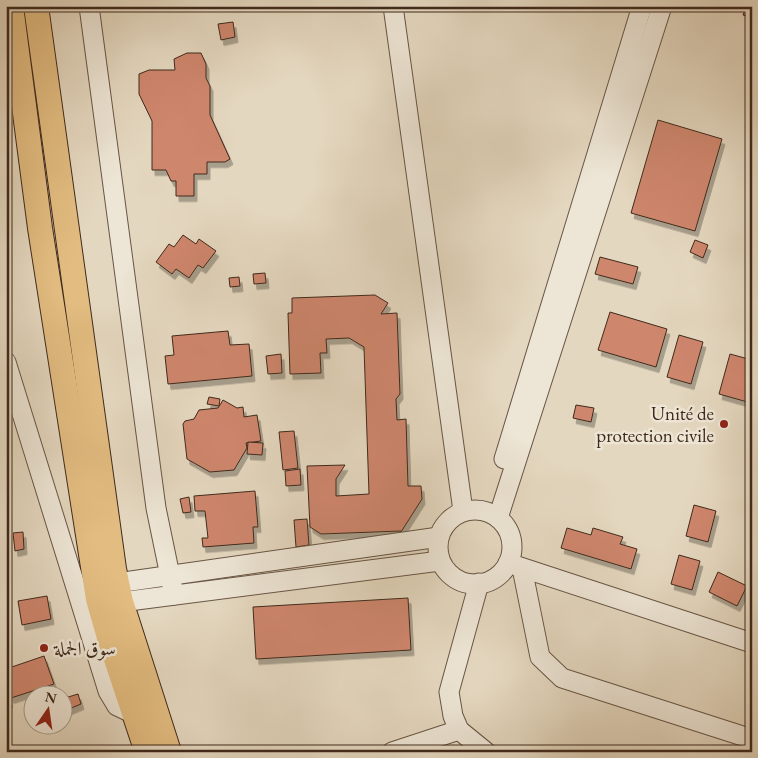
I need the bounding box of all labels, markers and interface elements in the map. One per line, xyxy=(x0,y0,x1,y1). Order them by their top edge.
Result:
place label: Unité de protection civile xyxy=(596,401,714,448)
marker: Unité de protection civile xyxy=(718,418,730,430)
place label: سوق الجملة xyxy=(53,636,116,661)
marker: سوق الجملة xyxy=(38,642,50,654)
north arrow xyxy=(22,686,72,736)
text: N xyxy=(43,687,59,708)

